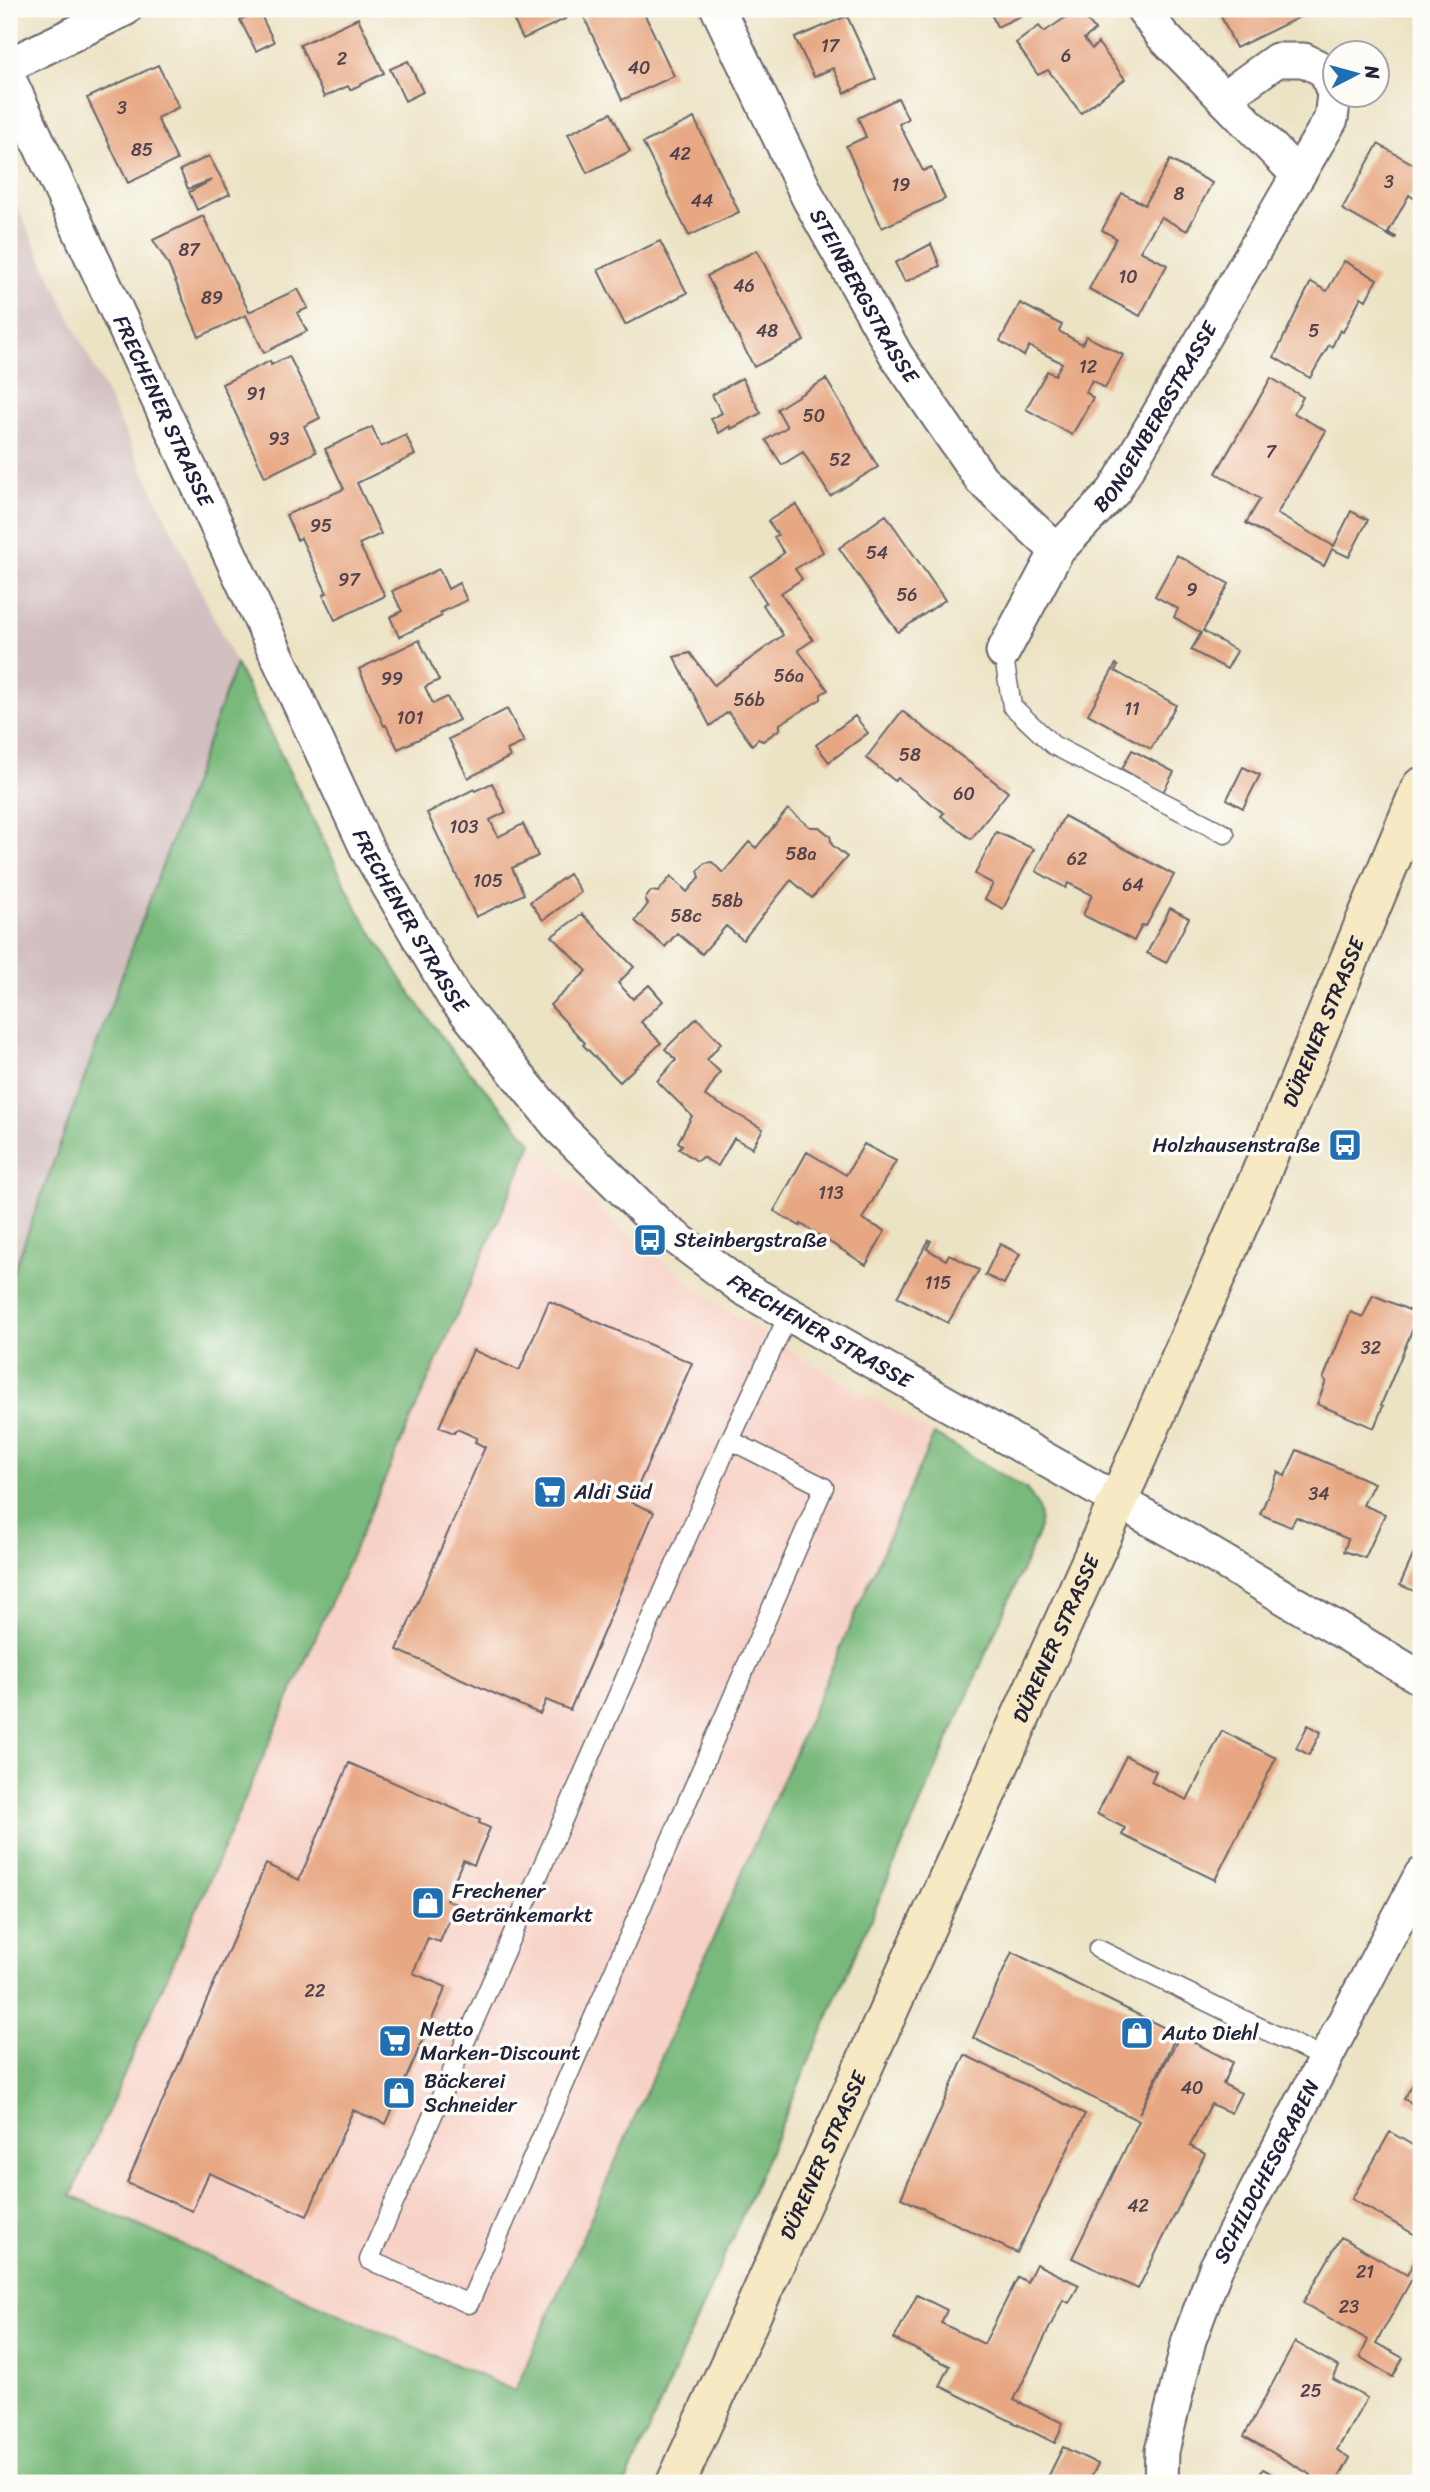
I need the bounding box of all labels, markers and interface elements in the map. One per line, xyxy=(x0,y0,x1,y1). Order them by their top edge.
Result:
house number: 17 xyxy=(821,30,841,62)
north arrow xyxy=(1322,38,1392,108)
house number: 6 xyxy=(1061,40,1071,72)
house number: 2 xyxy=(337,43,347,75)
house number: 40 xyxy=(628,52,650,84)
text: N xyxy=(1355,63,1390,81)
house number: 3 xyxy=(117,92,127,124)
house number: 85 xyxy=(131,134,153,166)
house number: 42 xyxy=(669,138,691,170)
house number: 3 xyxy=(1384,166,1394,198)
house number: 19 xyxy=(892,169,910,201)
house number: 8 xyxy=(1174,178,1185,210)
house number: 44 xyxy=(691,185,713,217)
street label: STEINBERGSTRASSE xyxy=(799,201,930,392)
house number: 87 xyxy=(178,234,201,266)
house number: 10 xyxy=(1118,261,1138,293)
house number: 46 xyxy=(733,270,755,302)
house number: 89 xyxy=(201,282,223,314)
street label: FRECHENER STRASSE xyxy=(102,309,225,514)
street label: BONGENBERGSTRASSE xyxy=(1084,313,1229,522)
house number: 48 xyxy=(756,315,778,347)
house number: 5 xyxy=(1309,315,1320,347)
house number: 12 xyxy=(1079,351,1097,383)
house number: 91 xyxy=(247,378,266,410)
house number: 50 xyxy=(803,400,825,432)
house number: 93 xyxy=(269,423,290,455)
house number: 7 xyxy=(1266,436,1278,468)
house number: 52 xyxy=(829,444,851,476)
house number: 95 xyxy=(310,510,332,542)
house number: 54 xyxy=(866,537,888,569)
house number: 97 xyxy=(338,564,361,596)
house number: 9 xyxy=(1186,574,1198,606)
house number: 56 xyxy=(896,579,918,611)
house number: 56a xyxy=(774,660,804,692)
house number: 99 xyxy=(381,663,403,695)
house number: 56b xyxy=(733,684,765,716)
house number: 11 xyxy=(1124,693,1140,725)
house number: 101 xyxy=(397,702,424,734)
house number: 58 xyxy=(899,739,921,771)
house number: 60 xyxy=(953,778,975,810)
house number: 103 xyxy=(450,811,479,843)
street label: FRECHENER STRASSE xyxy=(341,823,480,1023)
house number: 58a xyxy=(786,838,816,870)
house number: 62 xyxy=(1067,843,1087,875)
house number: 105 xyxy=(473,865,503,897)
house number: 64 xyxy=(1122,869,1144,901)
house number: 58b xyxy=(711,885,743,917)
house number: 58c xyxy=(671,900,701,932)
street label: DÜRENER STRASSE xyxy=(1271,930,1376,1113)
place label: Holzhausenstraße xyxy=(1152,1126,1320,1164)
bus stop icon: Holzhausenstraße xyxy=(1326,1126,1364,1164)
house number: 113 xyxy=(818,1177,844,1209)
bus stop icon: Steinbergstraße xyxy=(631,1221,669,1259)
place label: Steinbergstraße xyxy=(674,1221,827,1259)
street label: FRECHENER STRASSE xyxy=(719,1263,921,1400)
house number: 115 xyxy=(925,1267,951,1299)
house number: 32 xyxy=(1361,1332,1381,1364)
supermarket icon: Aldi Süd xyxy=(531,1473,569,1511)
place label: Aldi Süd xyxy=(573,1473,654,1511)
house number: 34 xyxy=(1308,1478,1330,1510)
street label: DÜRENER STRASSE xyxy=(1001,1547,1111,1729)
place label: Frechener Getränkemarkt xyxy=(452,1872,593,1934)
shop icon: Frechener Getränkemarkt xyxy=(409,1884,447,1922)
house number: 22 xyxy=(305,1975,325,2007)
place label: Netto Marken-Discount xyxy=(420,2010,580,2072)
shop icon: Auto Diehl xyxy=(1118,2014,1156,2052)
place label: Auto Diehl xyxy=(1161,2014,1259,2052)
supermarket icon: Netto Marken-Discount xyxy=(376,2022,414,2060)
place label: Bäckerei Schneider xyxy=(424,2062,518,2124)
street label: DÜRENER STRASSE xyxy=(769,2064,878,2246)
house number: 40 xyxy=(1181,2072,1203,2104)
street label: SCHILDCHESGRABEN xyxy=(1202,2072,1330,2270)
shop icon: Bäckerei Schneider xyxy=(380,2074,418,2112)
house number: 42 xyxy=(1127,2190,1149,2222)
house number: 21 xyxy=(1356,2256,1374,2288)
house number: 23 xyxy=(1339,2291,1359,2323)
house number: 25 xyxy=(1300,2375,1322,2407)

